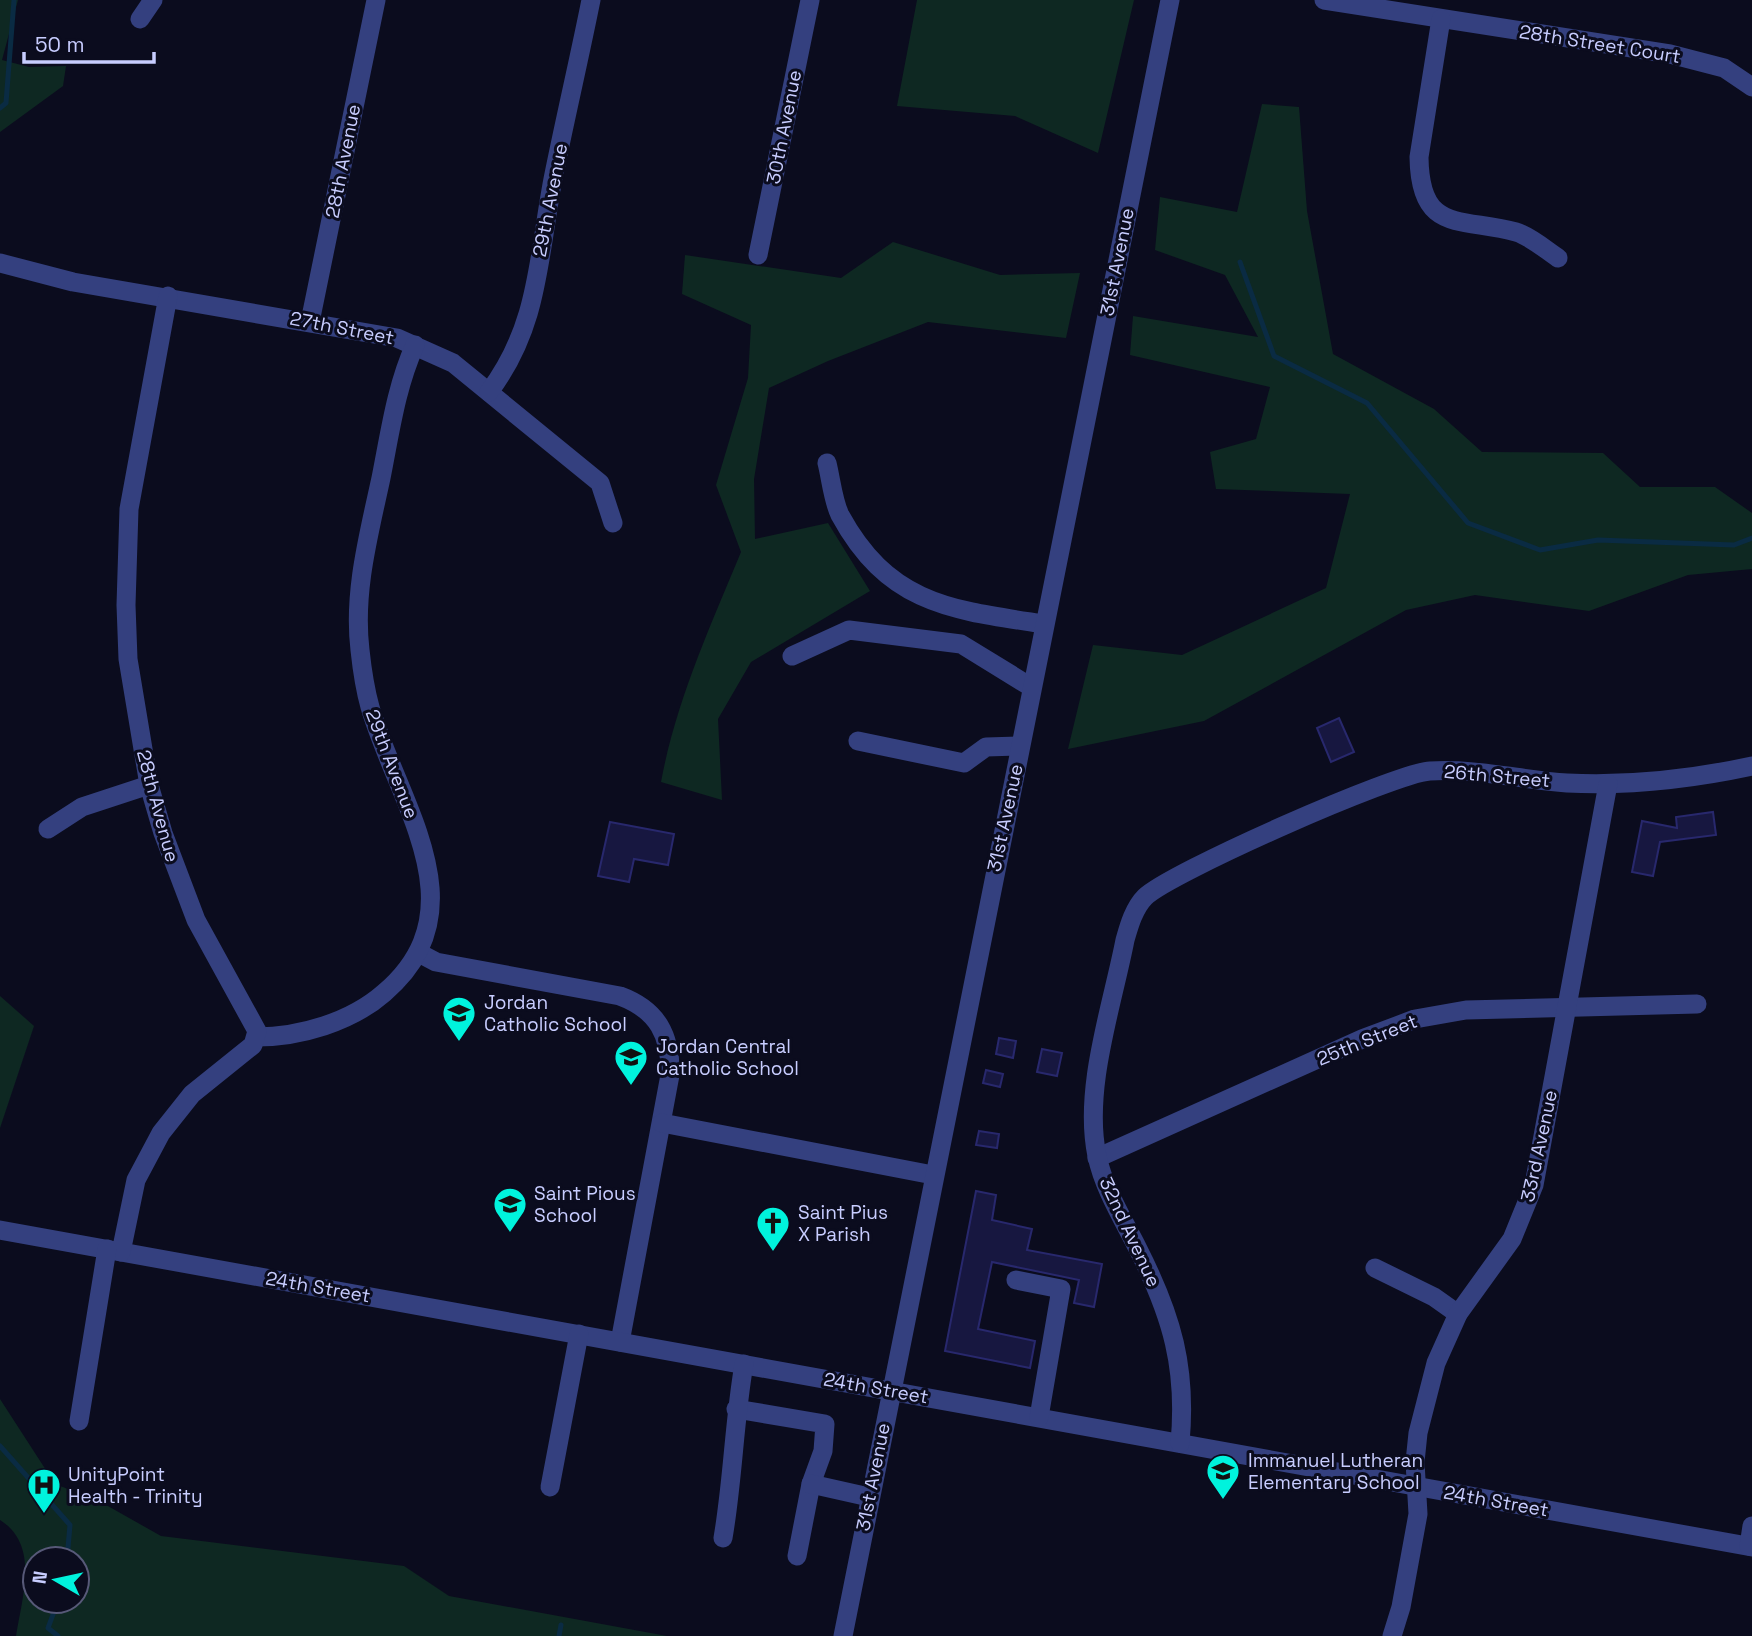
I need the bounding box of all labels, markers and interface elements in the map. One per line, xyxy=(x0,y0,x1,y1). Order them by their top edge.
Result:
street label: 28th Street Court xyxy=(1518,19,1682,69)
scale bar xyxy=(24,21,154,65)
text: 50 m xyxy=(35,31,85,58)
street label: 30th Avenue xyxy=(761,68,807,186)
street label: 28th Avenue xyxy=(320,102,366,220)
street label: 29th Avenue xyxy=(527,141,573,259)
street label: 31st Avenue xyxy=(1094,206,1140,318)
street label: 27th Street xyxy=(288,306,396,350)
street label: 29th Avenue xyxy=(360,706,424,822)
street label: 28th Avenue xyxy=(131,747,185,865)
street label: 26th Street xyxy=(1443,759,1551,793)
street label: 31st Avenue xyxy=(981,762,1029,874)
place label: Jordan Catholic School xyxy=(484,990,627,1037)
school or university icon: Jordan Catholic School xyxy=(440,994,478,1043)
street label: 25th Street xyxy=(1313,1009,1421,1071)
place label: Jordan Central Catholic School xyxy=(656,1034,799,1081)
school or university icon: Jordan Central Catholic School xyxy=(612,1038,650,1087)
street label: 33rd Avenue xyxy=(1515,1088,1563,1204)
street label: 32nd Avenue xyxy=(1094,1173,1166,1291)
place label: Saint Pious School xyxy=(534,1181,636,1228)
school or university icon: Saint Pious School xyxy=(491,1185,529,1234)
place label: Saint Pius X Parish xyxy=(798,1200,888,1247)
church icon: Saint Pius X Parish xyxy=(754,1204,792,1253)
street label: 24th Street xyxy=(264,1265,372,1309)
street label: 24th Street xyxy=(822,1366,930,1410)
street label: 31st Avenue xyxy=(850,1421,896,1533)
place label: Immanuel Lutheran Elementary School xyxy=(1248,1448,1423,1495)
school or university icon: Immanuel Lutheran Elementary School xyxy=(1204,1452,1242,1501)
place label: UnityPoint Health - Trinity xyxy=(68,1462,203,1509)
hospital icon: UnityPoint Health - Trinity xyxy=(25,1466,63,1515)
street label: 24th Street xyxy=(1442,1479,1550,1523)
north arrow xyxy=(21,1545,91,1615)
text: N xyxy=(26,1569,53,1586)

